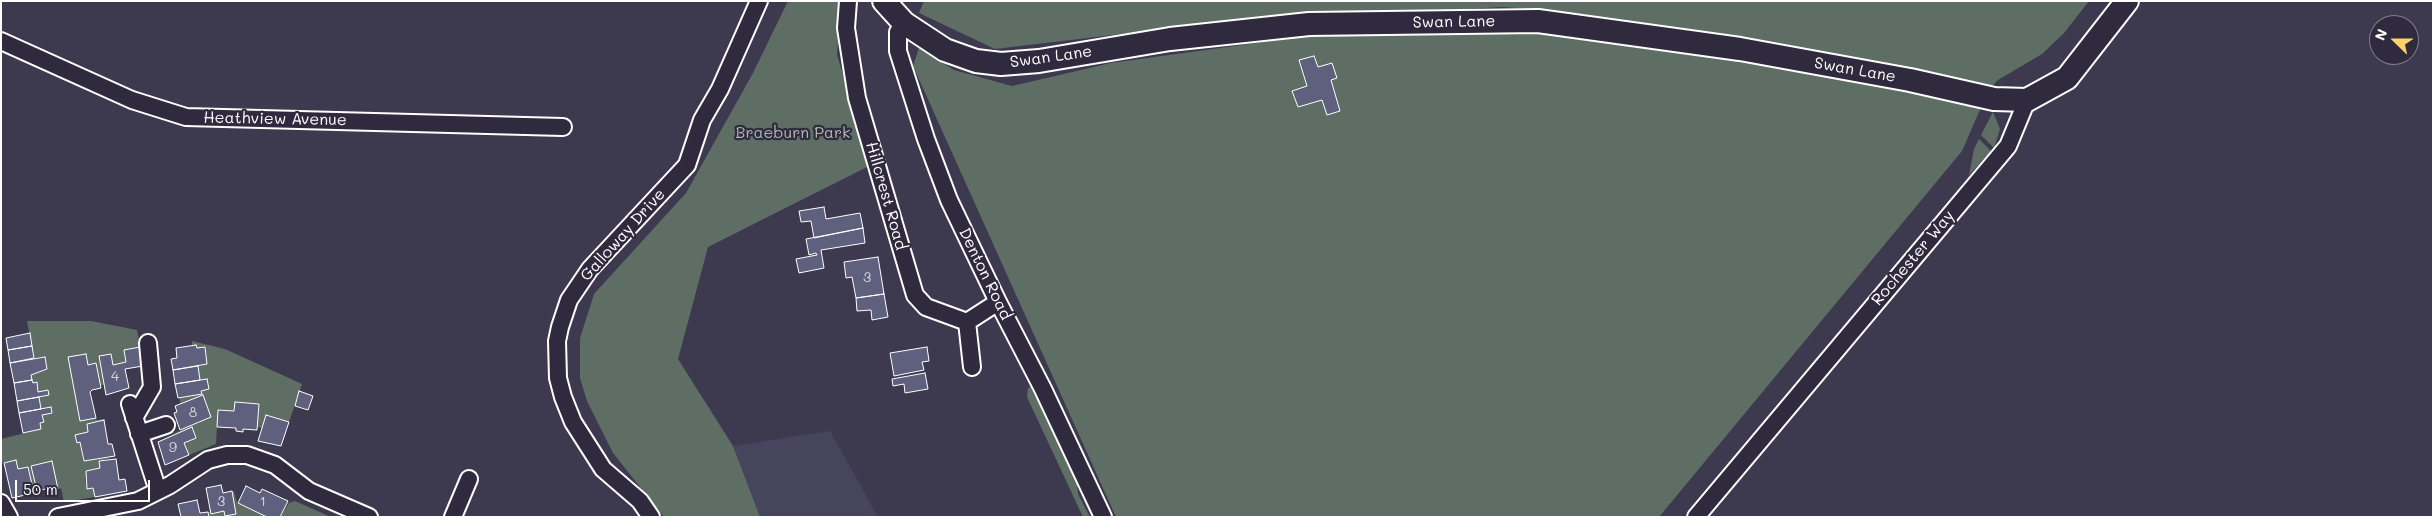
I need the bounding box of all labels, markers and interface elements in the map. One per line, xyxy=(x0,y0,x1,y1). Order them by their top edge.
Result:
street label: Swan Lane xyxy=(1413,12,1495,32)
north arrow xyxy=(2369,15,2419,65)
text: N xyxy=(2370,26,2391,43)
street label: Swan Lane xyxy=(1009,42,1093,72)
street label: Swan Lane xyxy=(1813,53,1897,87)
street label: Heathview Avenue xyxy=(203,108,347,130)
park label: Braeburn Park xyxy=(735,123,851,143)
street label: Hillcrest Road xyxy=(861,140,911,252)
street label: Galloway Drive xyxy=(577,185,669,285)
street label: Rochester Way xyxy=(1868,207,1958,309)
street label: Denton Road xyxy=(954,225,1016,323)
house number: 3 xyxy=(863,270,871,286)
house number: 4 xyxy=(111,369,119,385)
house number: 8 xyxy=(189,405,197,421)
house number: 9 xyxy=(169,440,177,456)
scale bar xyxy=(18,470,152,502)
text: 50 m xyxy=(23,479,58,499)
house number: 3 xyxy=(217,494,225,510)
house number: 1 xyxy=(260,494,266,510)

